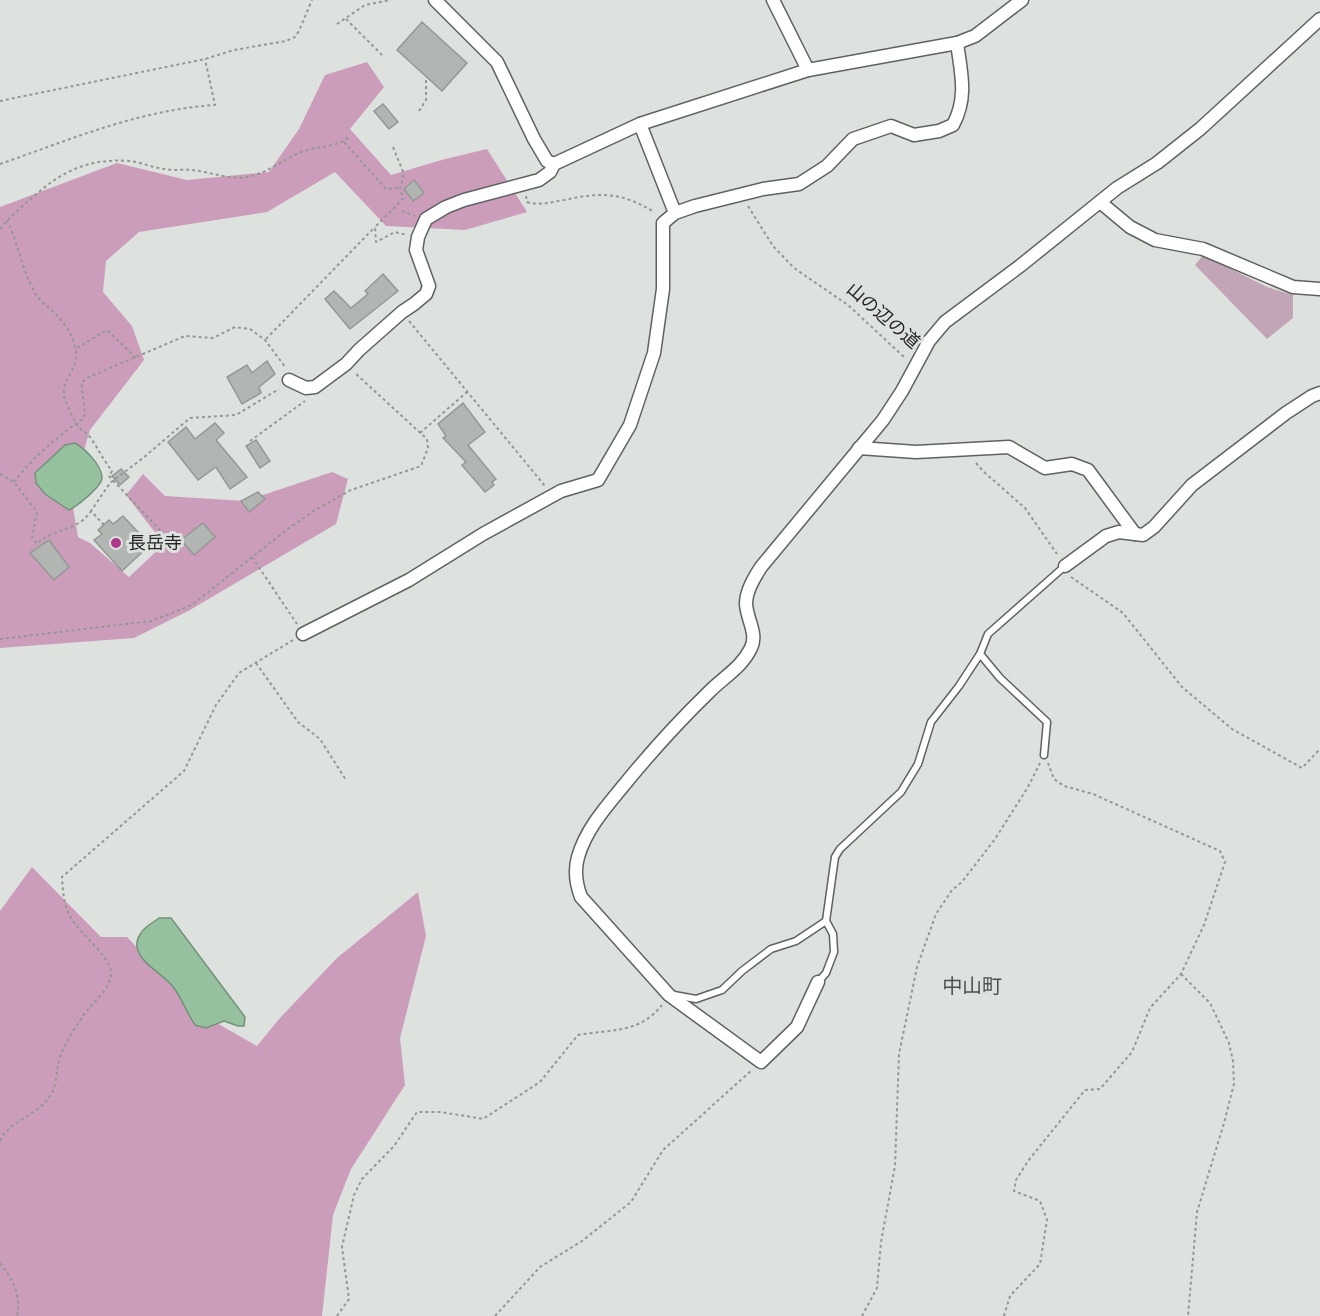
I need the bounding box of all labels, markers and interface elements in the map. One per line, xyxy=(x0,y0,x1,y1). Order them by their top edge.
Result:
street label: 山の辺の道 xyxy=(841,277,925,355)
place label: 長岳寺 xyxy=(128,531,182,556)
marker: 長岳寺 xyxy=(109,536,123,550)
district label: 中山町 xyxy=(942,973,1002,1001)

